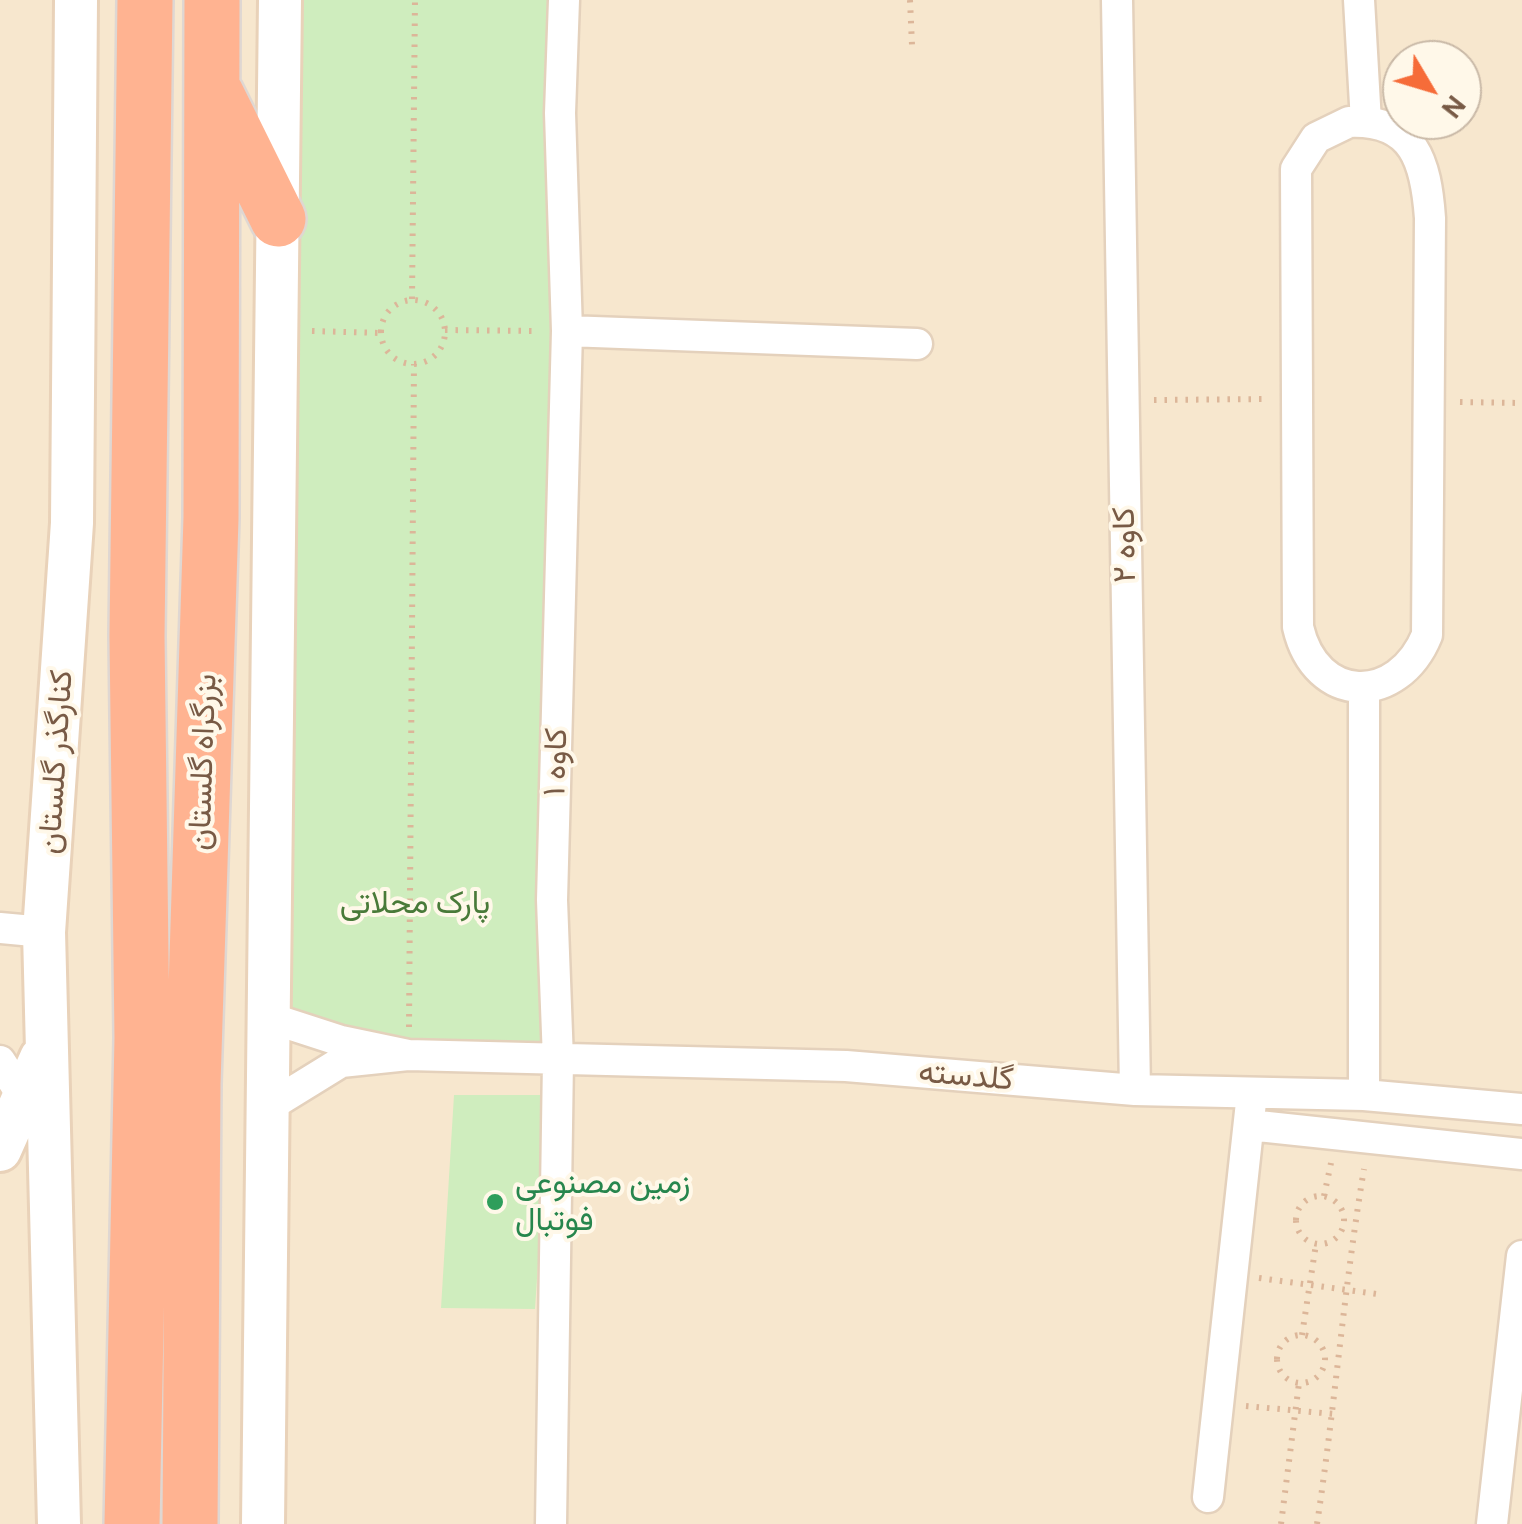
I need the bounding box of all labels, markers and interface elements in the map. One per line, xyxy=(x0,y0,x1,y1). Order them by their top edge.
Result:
north arrow xyxy=(1382,40,1482,140)
text: N xyxy=(1435,89,1474,125)
street label: کاوه ۲ xyxy=(1105,507,1145,583)
street label: کنارگذر گلستان xyxy=(30,669,82,855)
street label: بزرگراه گلستان xyxy=(181,673,225,851)
street label: کاوه ۱ xyxy=(536,727,576,797)
park label: پارک محلاتی xyxy=(340,885,490,923)
street label: گلدسته xyxy=(917,1053,1015,1099)
place label: زمین مصنوعی فوتبال xyxy=(515,1165,691,1240)
marker: زمین مصنوعی فوتبال xyxy=(484,1191,506,1213)

